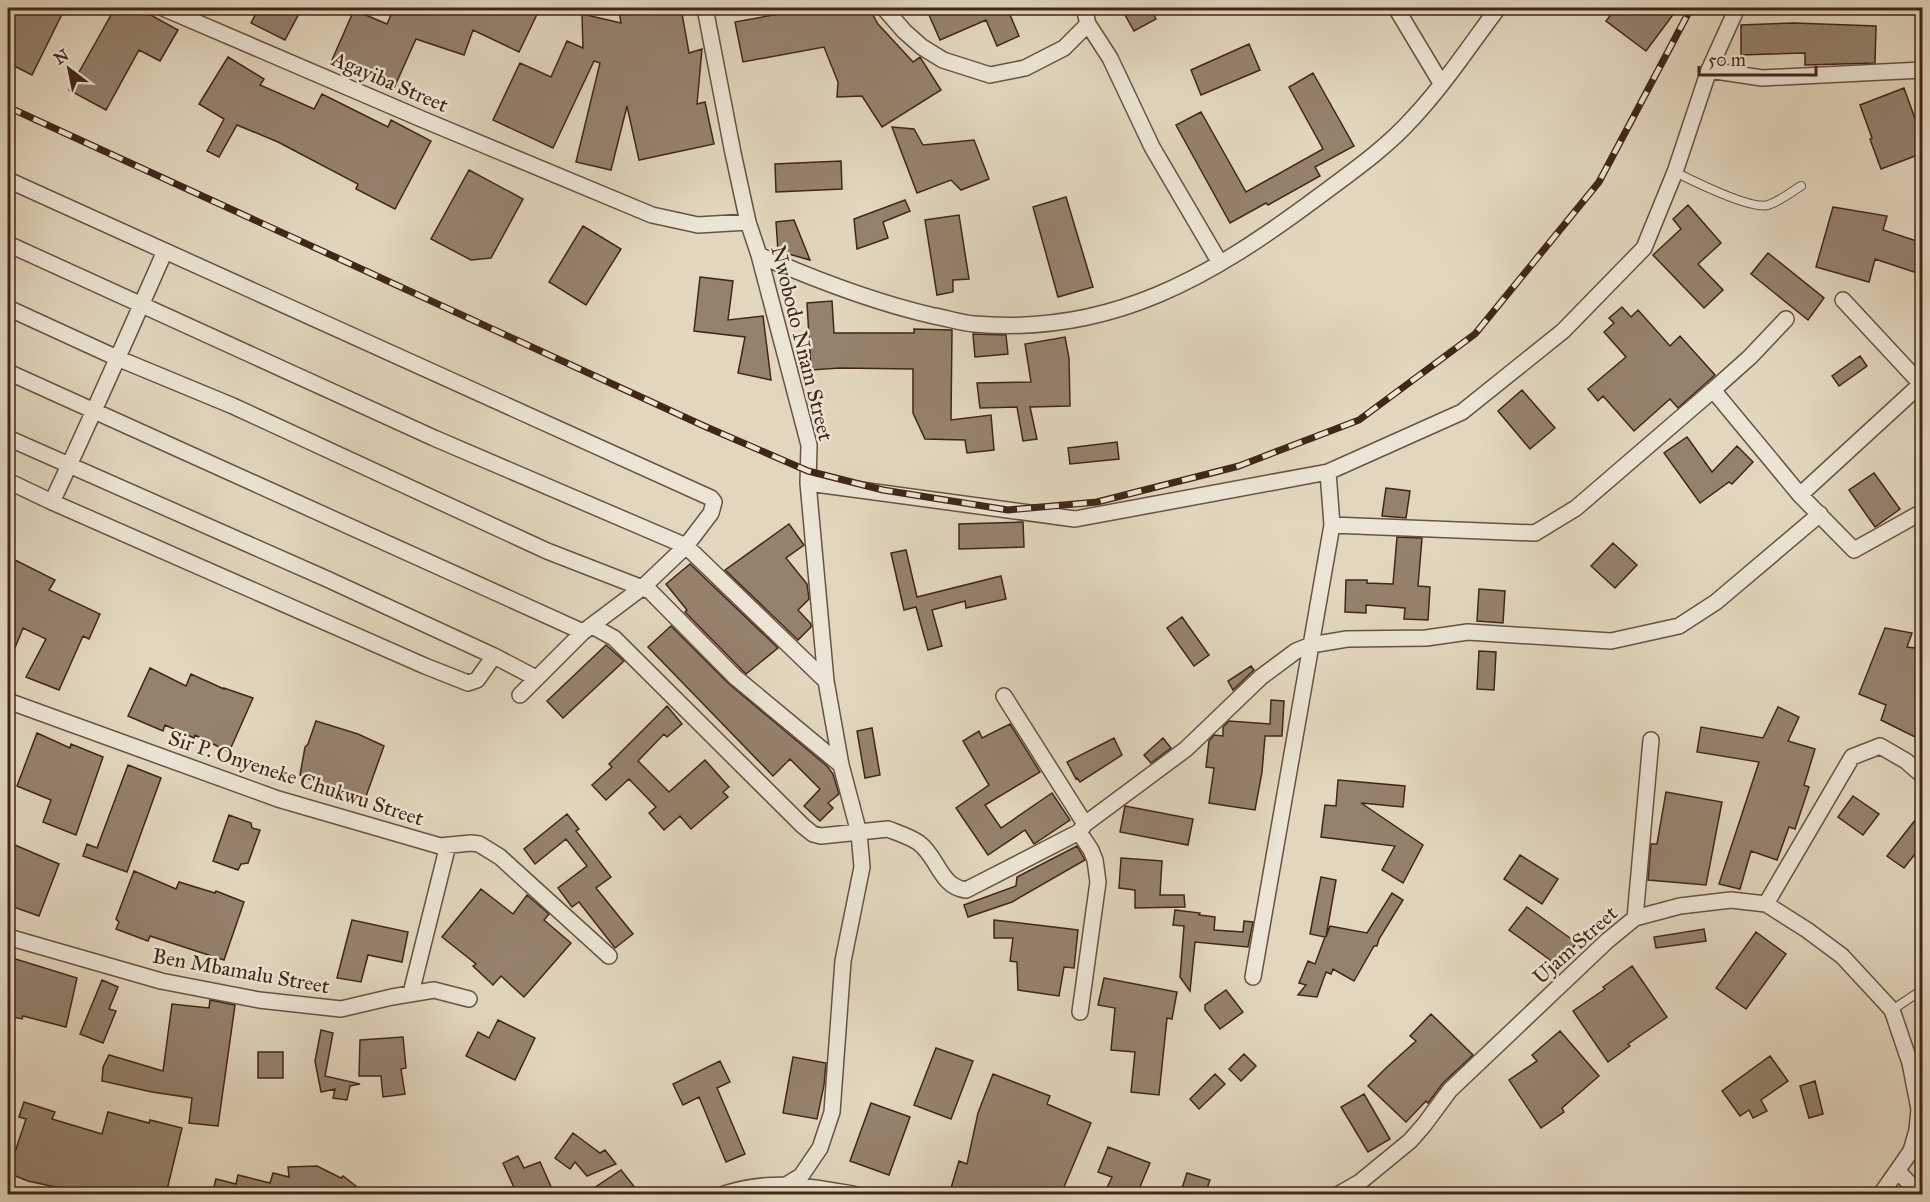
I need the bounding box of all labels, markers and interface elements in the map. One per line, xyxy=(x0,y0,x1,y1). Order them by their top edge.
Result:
north arrow xyxy=(39,39,99,99)
scale bar xyxy=(1699,39,1816,77)
text: N xyxy=(51,45,72,68)
street label: Agayiba Street xyxy=(327,45,453,118)
text: 50 m xyxy=(1708,49,1746,71)
street label: Nwobodo Nnam Street xyxy=(765,243,839,444)
street label: Sir P. Onyeneke Chukwu Street xyxy=(165,724,427,832)
street label: Ujam Street xyxy=(1527,900,1623,990)
street label: Ben Mbamalu Street xyxy=(151,943,332,999)

